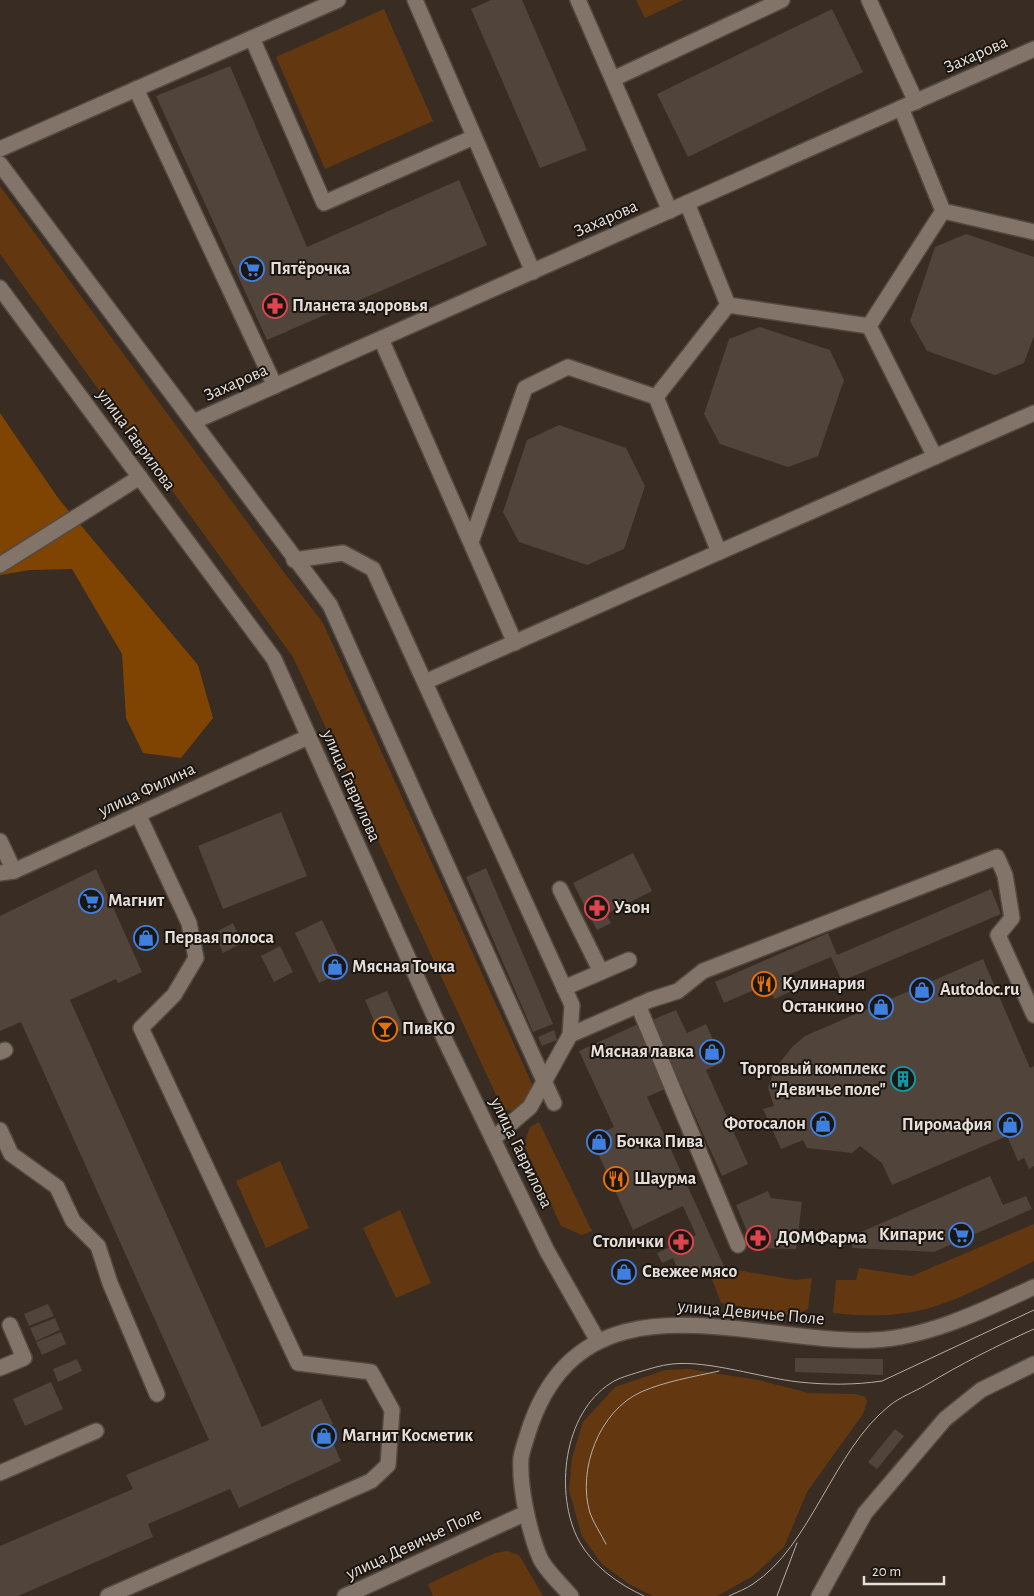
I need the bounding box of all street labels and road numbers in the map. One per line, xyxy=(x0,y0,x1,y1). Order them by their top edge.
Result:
street label: Захарова xyxy=(941,33,1011,77)
street label: Захарова xyxy=(571,197,641,241)
street label: Захарова xyxy=(201,361,271,405)
street label: улица Гаврилова xyxy=(93,385,179,494)
street label: улица Гаврилова xyxy=(318,726,384,845)
street label: улица Филина xyxy=(95,760,198,821)
street label: улица Гаврилова xyxy=(486,1094,555,1211)
street label: улица Девичье Поле xyxy=(676,1298,825,1328)
street label: улица Девичье Поле xyxy=(343,1505,485,1584)

